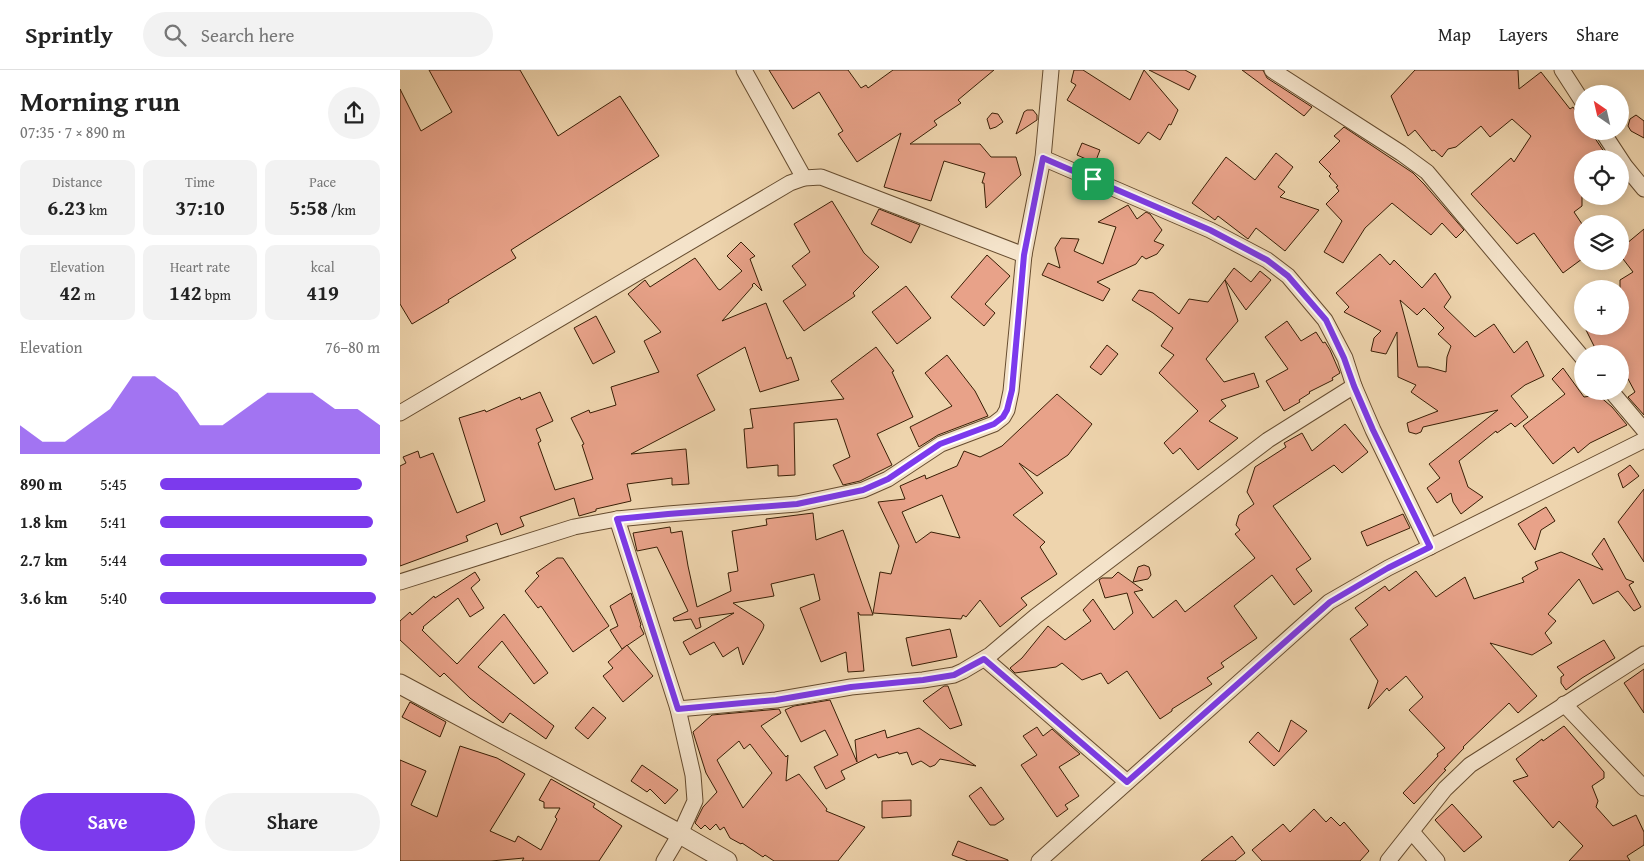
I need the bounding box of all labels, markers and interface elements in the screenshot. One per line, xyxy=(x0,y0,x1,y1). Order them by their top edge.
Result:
search box xyxy=(143,12,493,57)
text: Sprintly xyxy=(25,17,113,52)
icon: search xyxy=(161,21,189,49)
text: Search here xyxy=(201,21,294,49)
text: Map xyxy=(1438,21,1471,48)
text: Layers xyxy=(1499,21,1548,48)
text: Share xyxy=(1576,21,1619,48)
text: Morning run xyxy=(20,80,180,121)
north arrow xyxy=(1574,85,1629,140)
map controls xyxy=(1574,85,1629,400)
button: share xyxy=(328,87,380,139)
text: 07:35 · 7 × 890 m xyxy=(20,120,125,144)
button: locate xyxy=(1574,150,1629,205)
pin xyxy=(1072,158,1114,200)
icon: arrive xyxy=(1079,165,1107,193)
text: Distance xyxy=(52,172,102,192)
text: Time xyxy=(185,172,215,192)
text: Pace xyxy=(309,172,336,192)
text: 6.23 xyxy=(47,192,86,223)
text: 37:10 xyxy=(175,192,225,223)
text: 5:58 xyxy=(289,192,328,223)
text: km xyxy=(86,200,107,220)
text: /km xyxy=(328,200,356,220)
button: layers xyxy=(1574,215,1629,270)
text: Elevation xyxy=(50,257,105,277)
text: Heart rate xyxy=(170,257,230,277)
text: kcal xyxy=(311,257,335,277)
text: 42 xyxy=(59,277,81,308)
text: 142 xyxy=(169,277,202,308)
text: 419 xyxy=(306,277,339,308)
button: + xyxy=(1574,280,1629,335)
text: m xyxy=(81,285,95,305)
text: bpm xyxy=(202,285,231,305)
text: Elevation xyxy=(20,335,83,359)
text: 76–80 m xyxy=(325,335,380,359)
button: − xyxy=(1574,345,1629,400)
text: 890 m xyxy=(20,472,62,496)
text: 5:45 xyxy=(100,472,127,496)
text: 1.8 km xyxy=(20,510,67,534)
text: 5:41 xyxy=(100,510,127,534)
text: 2.7 km xyxy=(20,548,67,572)
text: 5:44 xyxy=(100,548,127,572)
text: 3.6 km xyxy=(20,586,67,610)
text: 5:40 xyxy=(100,586,127,610)
button: Save xyxy=(20,793,195,851)
button: Share xyxy=(205,793,380,851)

